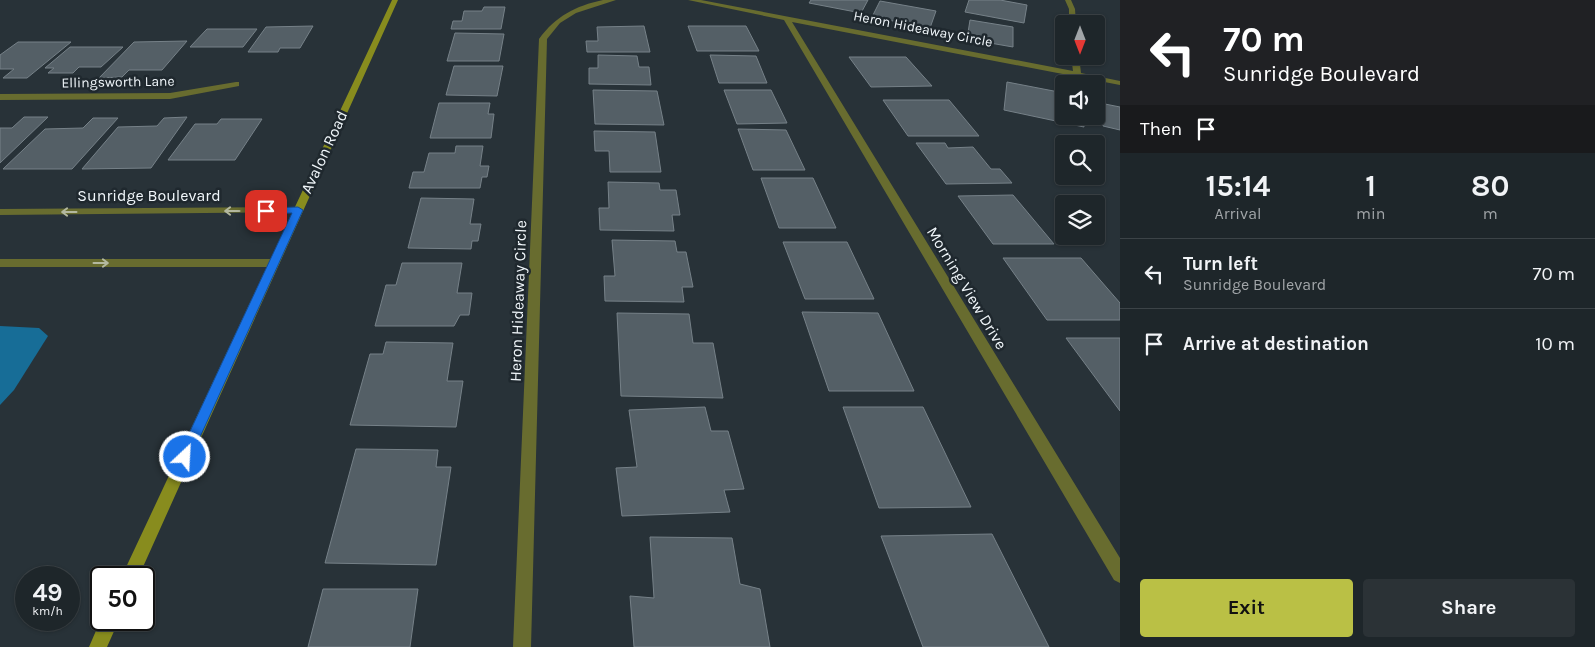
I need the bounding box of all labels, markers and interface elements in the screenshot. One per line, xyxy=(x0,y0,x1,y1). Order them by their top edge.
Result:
street label: Heron Hideaway Circle xyxy=(852,7,994,51)
north arrow xyxy=(1055,15,1105,65)
map controls xyxy=(1055,15,1105,245)
text: 70 m xyxy=(1223,19,1305,60)
icon: left xyxy=(1140,20,1205,85)
text: Sunridge Boulevard xyxy=(1223,61,1420,87)
street label: Ellingsworth Lane xyxy=(61,73,175,91)
button: sound xyxy=(1055,75,1105,125)
street label: Avalon Road xyxy=(297,108,351,196)
icon: arrive xyxy=(1192,115,1220,143)
text: Then xyxy=(1140,118,1182,140)
button: search xyxy=(1055,135,1105,185)
text: 15:14 xyxy=(1206,168,1270,204)
text: 1 xyxy=(1365,168,1376,204)
text: 80 xyxy=(1471,168,1509,204)
street label: Sunridge Boulevard xyxy=(77,186,221,205)
pin xyxy=(245,190,287,232)
button: layers xyxy=(1055,195,1105,245)
icon: arrive xyxy=(252,197,280,225)
text: Arrival xyxy=(1215,204,1261,223)
text: min xyxy=(1356,204,1385,223)
text: m xyxy=(1483,204,1498,223)
one-way arrow xyxy=(224,206,240,216)
one-way arrow xyxy=(61,207,78,217)
street label: Heron Hideaway Circle xyxy=(506,220,530,382)
street label: Morning View Drive xyxy=(923,223,1011,353)
text: Turn left xyxy=(1183,253,1258,275)
one-way arrow xyxy=(92,258,109,268)
icon: left xyxy=(1140,260,1168,288)
text: 70 m xyxy=(1533,263,1575,285)
text: Sunridge Boulevard xyxy=(1183,275,1326,294)
icon: arrive xyxy=(1140,330,1168,358)
text: Arrive at destination xyxy=(1183,333,1369,355)
text: 10 m xyxy=(1535,333,1575,355)
position arrow xyxy=(158,430,210,482)
speed limit sign: 50 xyxy=(90,566,155,631)
text: 49 xyxy=(32,578,63,607)
button: Exit xyxy=(1140,579,1353,637)
button: Share xyxy=(1363,579,1575,637)
text: km/h xyxy=(32,604,63,618)

